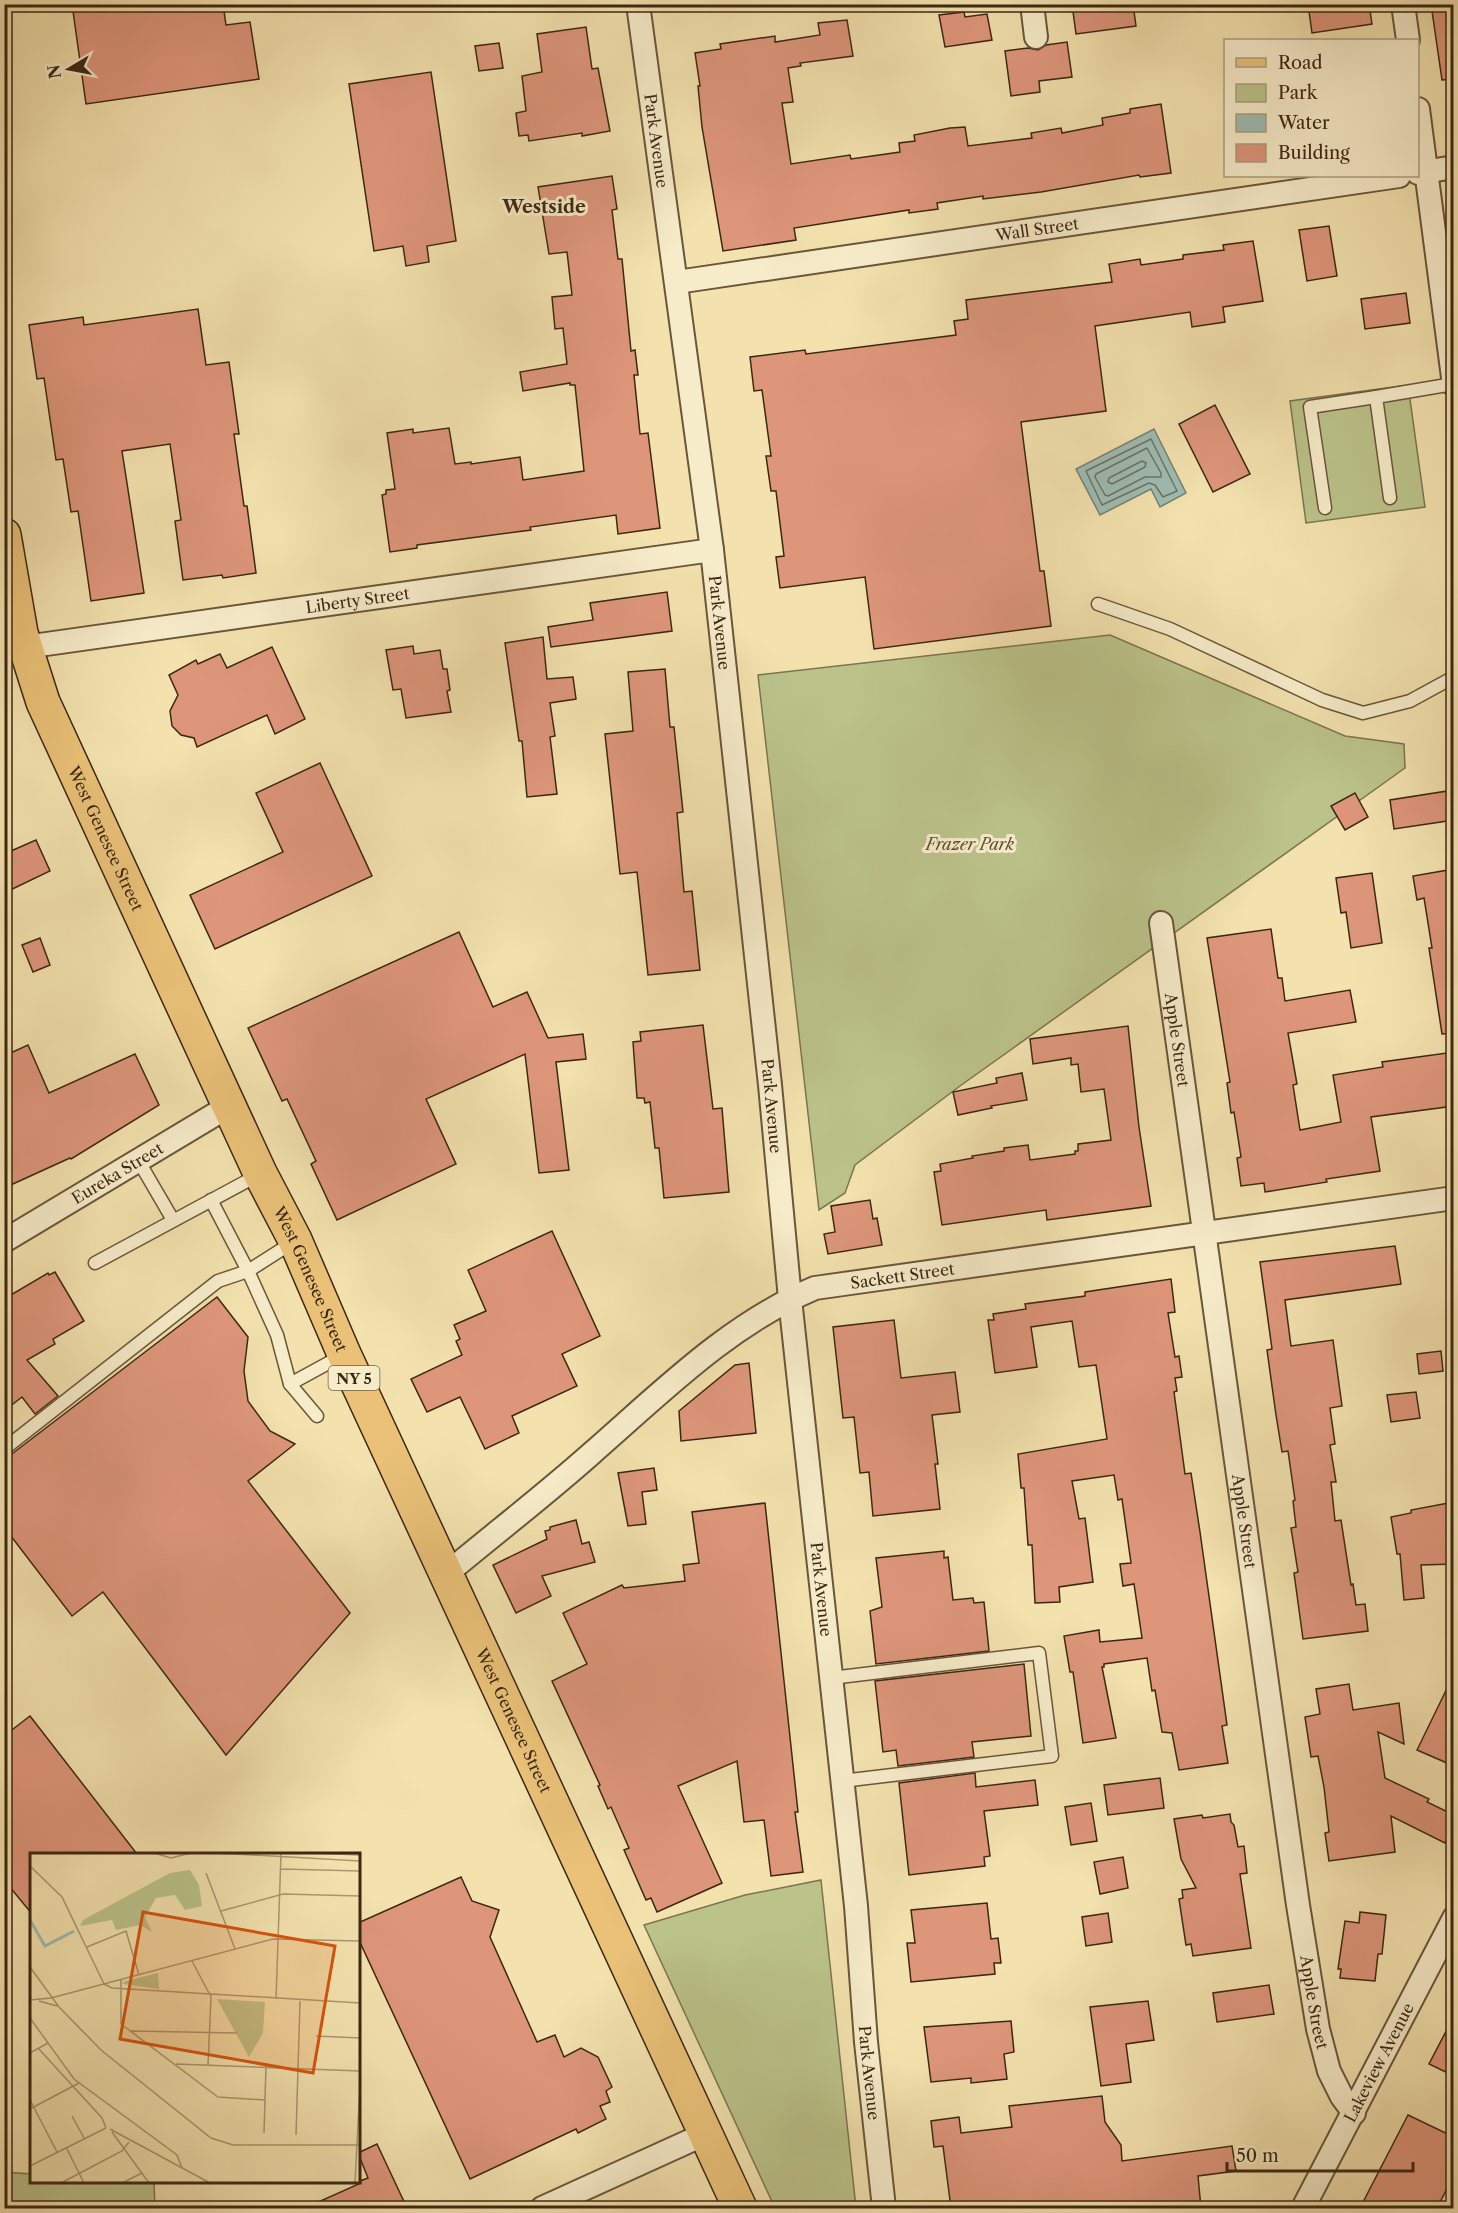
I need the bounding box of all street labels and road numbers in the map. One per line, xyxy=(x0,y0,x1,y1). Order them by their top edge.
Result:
street label: Park Avenue xyxy=(640,92,673,189)
street label: Wall Street xyxy=(993,213,1080,245)
street label: Park Avenue xyxy=(705,574,735,671)
street label: Liberty Street xyxy=(304,583,411,617)
street label: West Genesee Street xyxy=(63,762,148,914)
street label: Apple Street xyxy=(1161,990,1194,1089)
street label: Park Avenue xyxy=(757,1057,786,1154)
street label: Eureka Street xyxy=(68,1138,167,1208)
street label: West Genesee Street xyxy=(269,1202,352,1355)
street label: Sackett Street xyxy=(849,1258,956,1293)
road number: NY 5 xyxy=(328,1366,380,1390)
street label: Apple Street xyxy=(1228,1472,1261,1570)
street label: Park Avenue xyxy=(806,1541,837,1638)
street label: West Genesee Street xyxy=(471,1644,556,1796)
street label: Apple Street xyxy=(1296,1953,1333,2052)
street label: Lakeview Avenue xyxy=(1339,1999,1418,2126)
street label: Park Avenue xyxy=(855,2025,884,2121)

